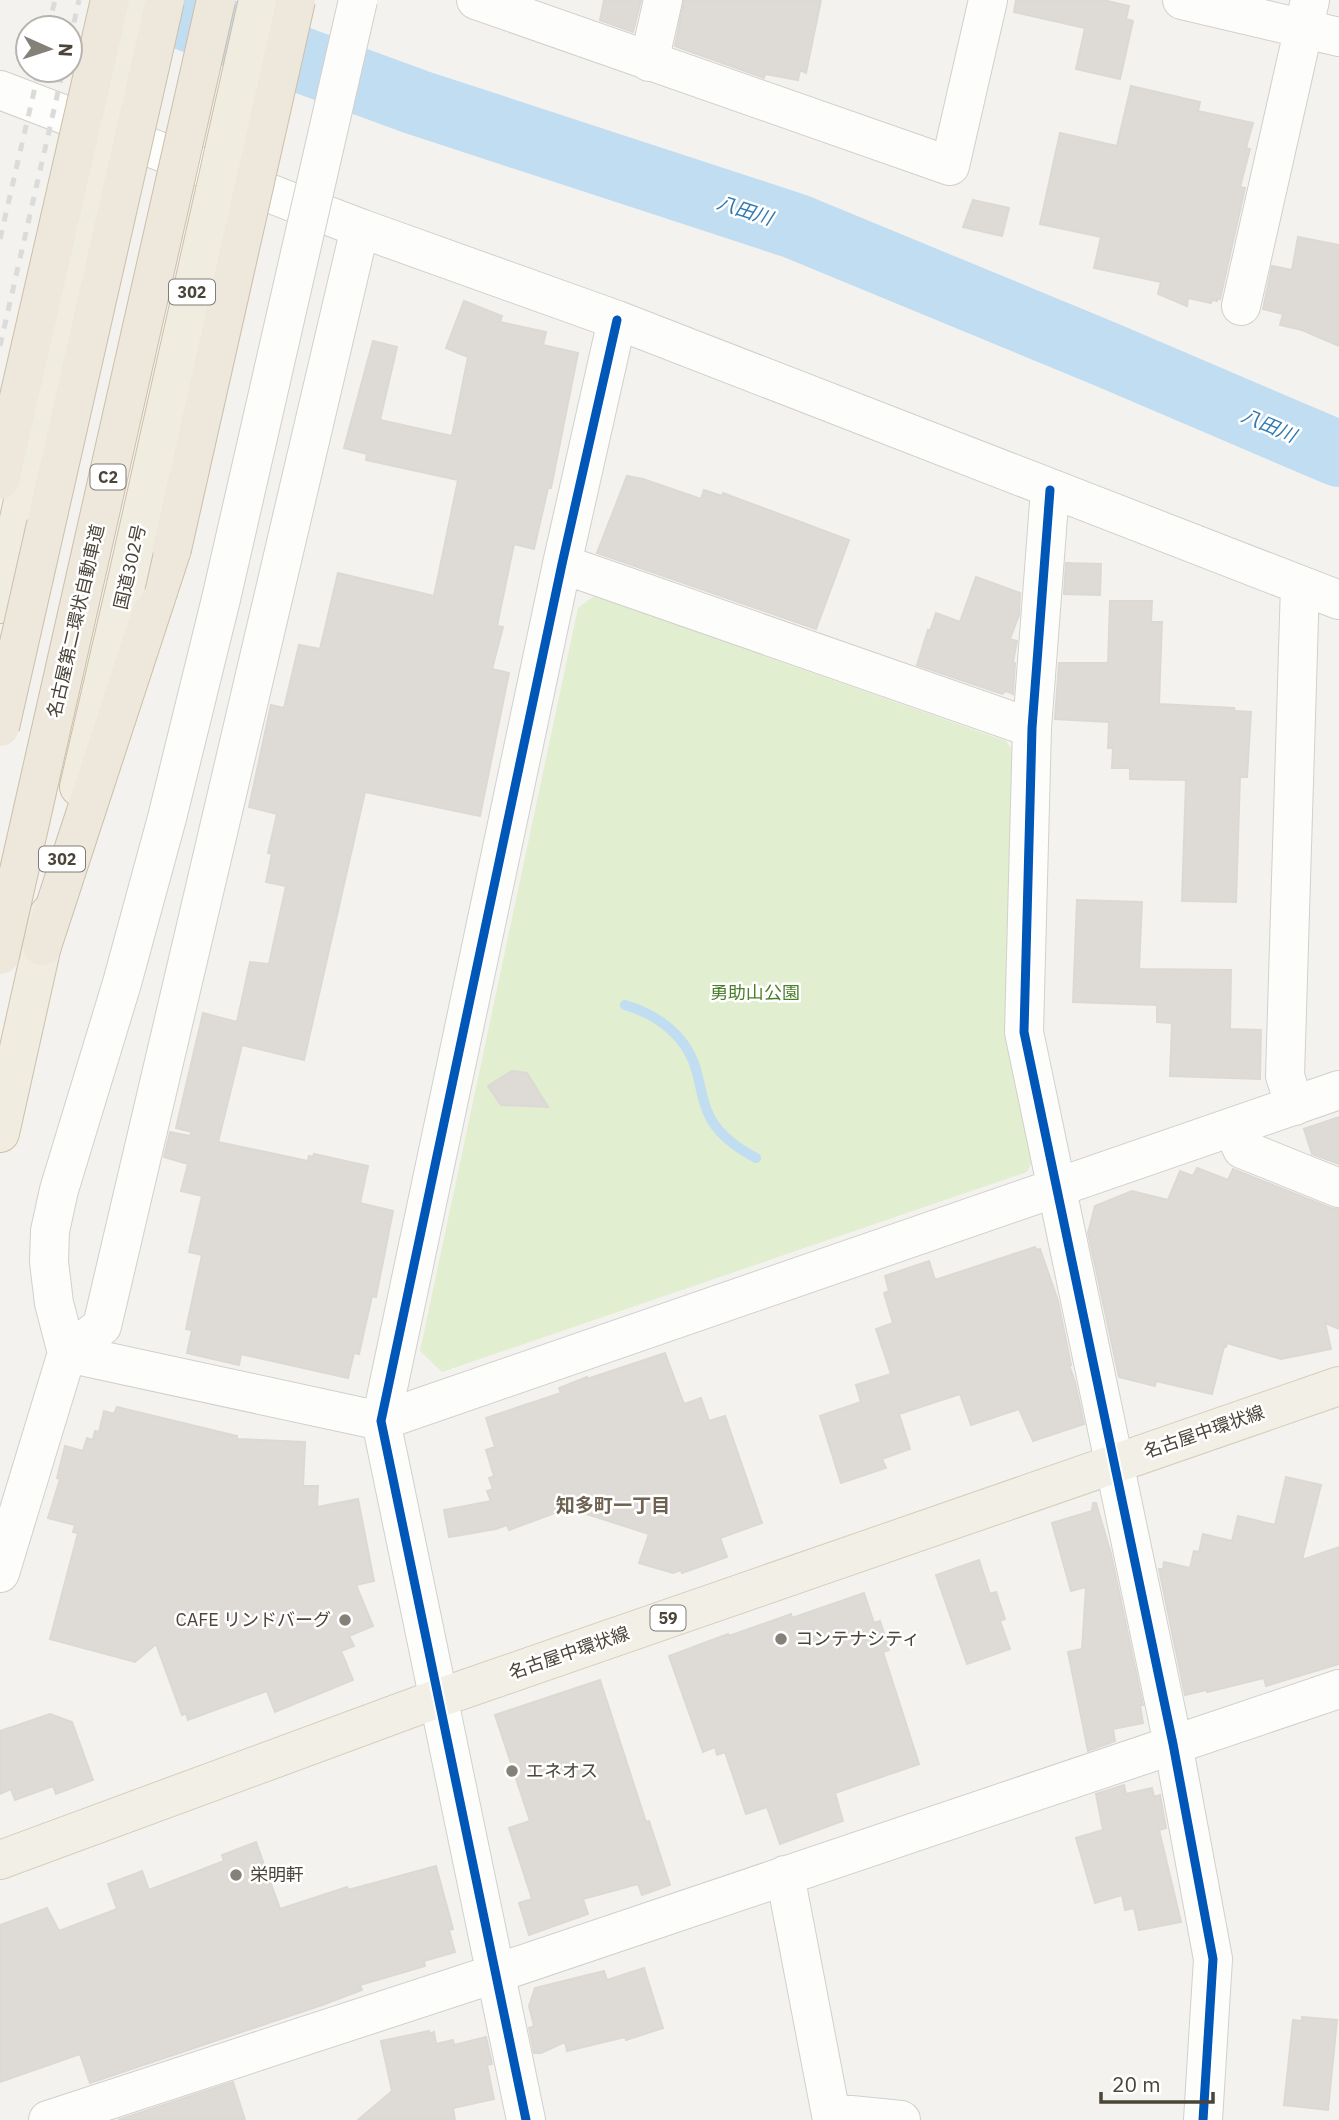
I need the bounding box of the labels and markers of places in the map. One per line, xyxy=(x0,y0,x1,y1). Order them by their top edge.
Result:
place label: CAFE リンドバーグ xyxy=(175,1608,331,1631)
marker: CAFE リンドバーグ xyxy=(337,1612,353,1628)
place label: コンテナシティ xyxy=(795,1627,920,1650)
marker: コンテナシティ xyxy=(773,1631,789,1647)
place label: エネオス xyxy=(526,1759,598,1782)
marker: エネオス xyxy=(504,1763,520,1779)
place label: 栄明軒 xyxy=(250,1863,304,1886)
marker: 栄明軒 xyxy=(228,1867,244,1883)

